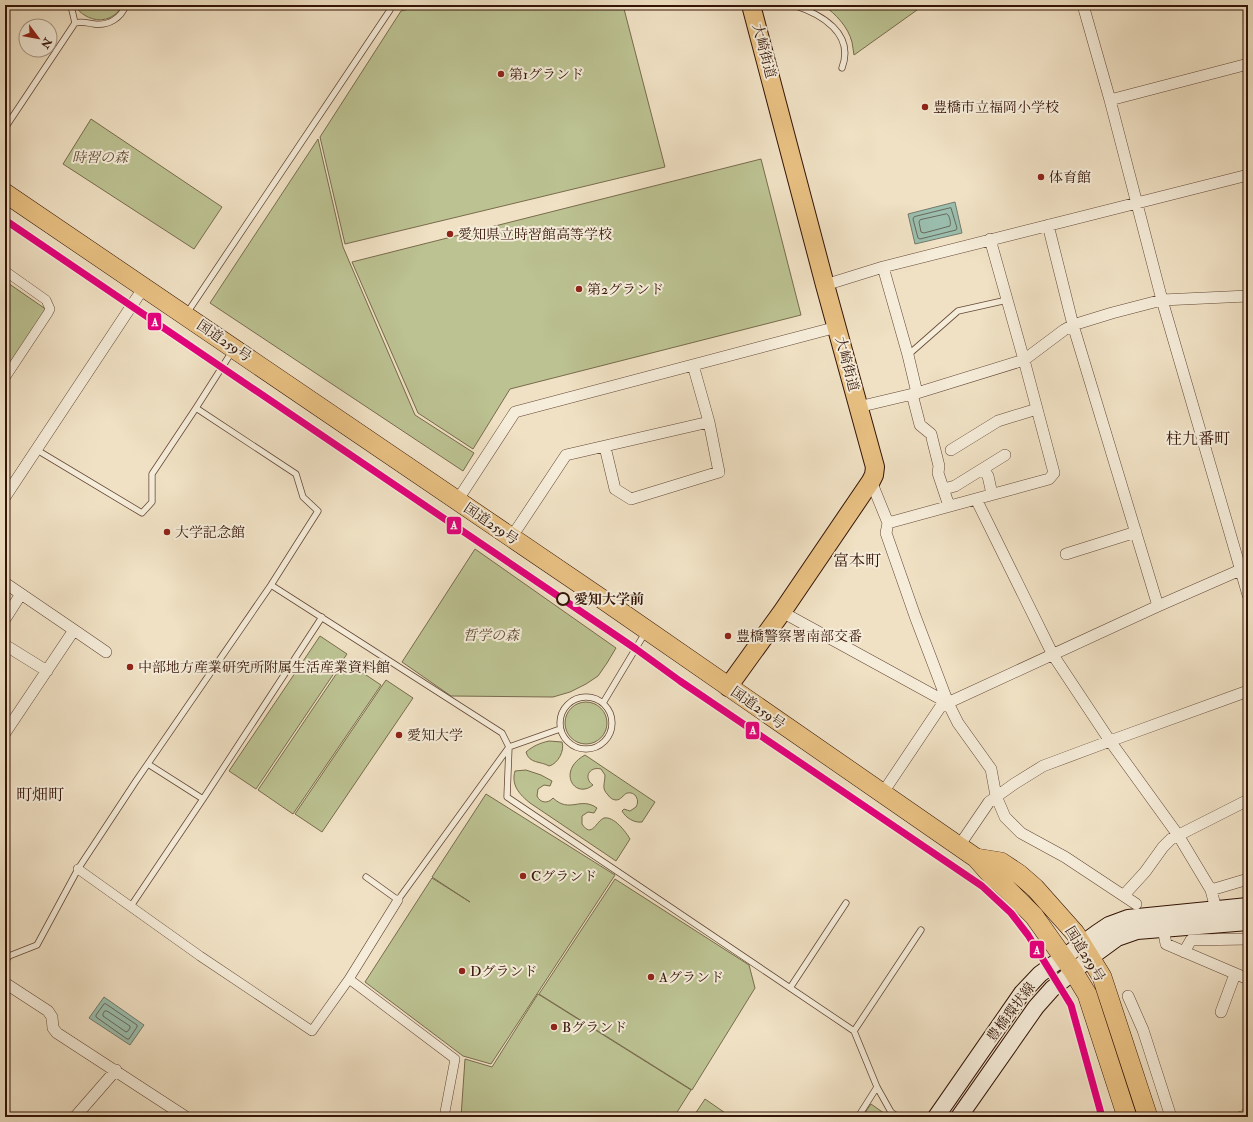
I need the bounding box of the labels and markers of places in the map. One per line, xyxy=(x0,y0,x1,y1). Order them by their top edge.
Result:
place label: 第1グランド xyxy=(509,66,584,83)
marker: 第1グランド xyxy=(496,69,506,79)
place label: 豊橋市立福岡小学校 xyxy=(933,99,1059,116)
marker: 豊橋市立福岡小学校 xyxy=(920,102,930,112)
place label: 体育館 xyxy=(1049,169,1091,186)
marker: 体育館 xyxy=(1036,172,1046,182)
place label: 愛知県立時習館高等学校 xyxy=(458,226,612,243)
marker: 愛知県立時習館高等学校 xyxy=(445,229,455,239)
place label: 第2グランド xyxy=(587,281,664,298)
marker: 第2グランド xyxy=(574,284,584,294)
place label: 大学記念館 xyxy=(175,524,245,541)
marker: 大学記念館 xyxy=(162,527,172,537)
place label: 愛知大学前 xyxy=(574,591,644,608)
marker: 愛知大学前 xyxy=(556,592,570,606)
place label: 豊橋警察署南部交番 xyxy=(736,628,862,645)
marker: 豊橋警察署南部交番 xyxy=(723,631,733,641)
place label: 中部地方産業研究所附属生活産業資料館 xyxy=(138,659,390,676)
marker: 中部地方産業研究所附属生活産業資料館 xyxy=(125,662,135,672)
place label: 愛知大学 xyxy=(407,727,463,744)
marker: 愛知大学 xyxy=(394,730,404,740)
place label: Cグランド xyxy=(531,868,597,885)
marker: Cグランド xyxy=(518,871,528,881)
place label: Dグランド xyxy=(470,963,537,980)
marker: Dグランド xyxy=(457,966,467,976)
place label: Aグランド xyxy=(658,969,724,986)
marker: Aグランド xyxy=(646,972,656,982)
place label: Bグランド xyxy=(562,1019,627,1036)
marker: Bグランド xyxy=(549,1022,559,1032)

